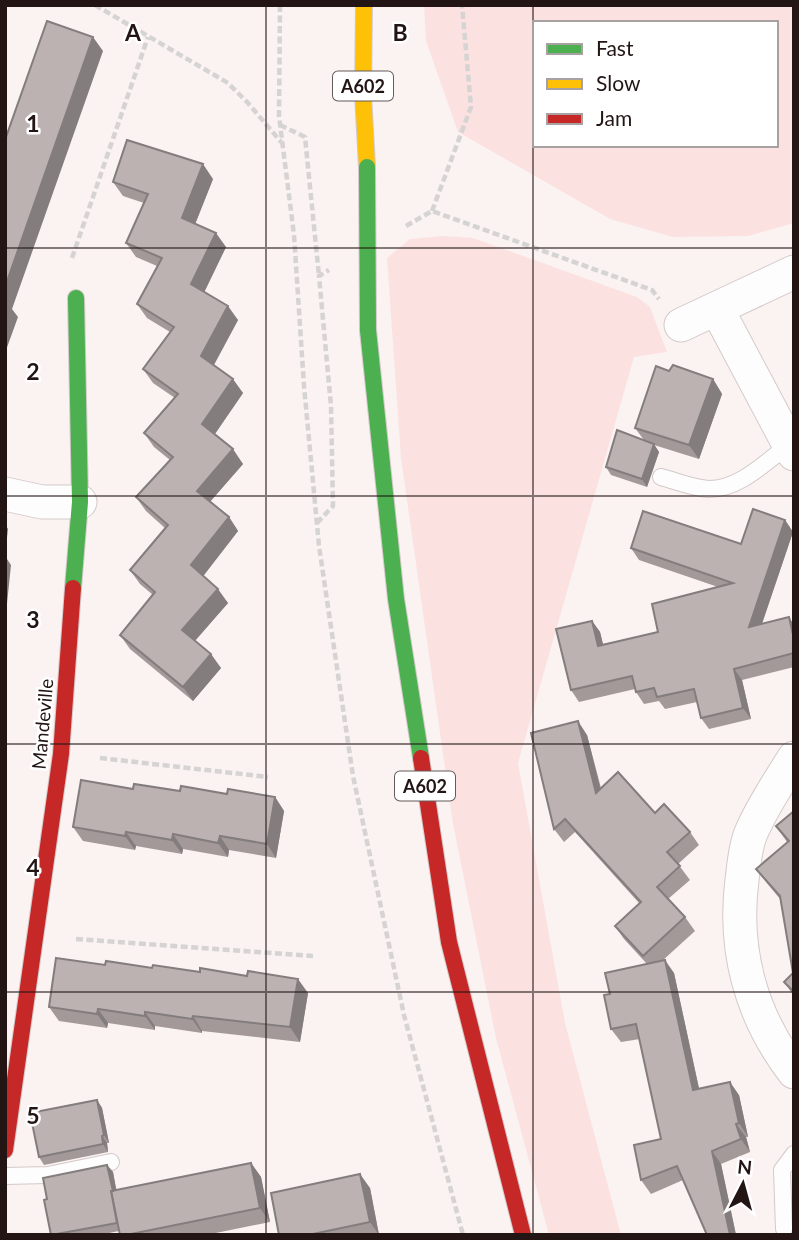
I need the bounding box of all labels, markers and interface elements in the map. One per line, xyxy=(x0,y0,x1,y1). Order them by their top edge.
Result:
text: A xyxy=(124,18,142,46)
text: B xyxy=(392,18,408,46)
legend xyxy=(533,21,778,147)
text: Fast xyxy=(596,35,634,60)
text: Slow xyxy=(596,70,641,95)
road number: A602 xyxy=(333,72,393,100)
text: Jam xyxy=(596,105,632,130)
text: 1 xyxy=(26,109,40,137)
text: 2 xyxy=(26,357,40,385)
text: 3 xyxy=(26,605,40,633)
street label: Mandeville xyxy=(27,678,57,770)
road number: A602 xyxy=(395,772,455,800)
text: 4 xyxy=(26,853,40,881)
text: 5 xyxy=(26,1101,40,1129)
north arrow xyxy=(708,1149,778,1219)
text: N xyxy=(736,1154,753,1179)

